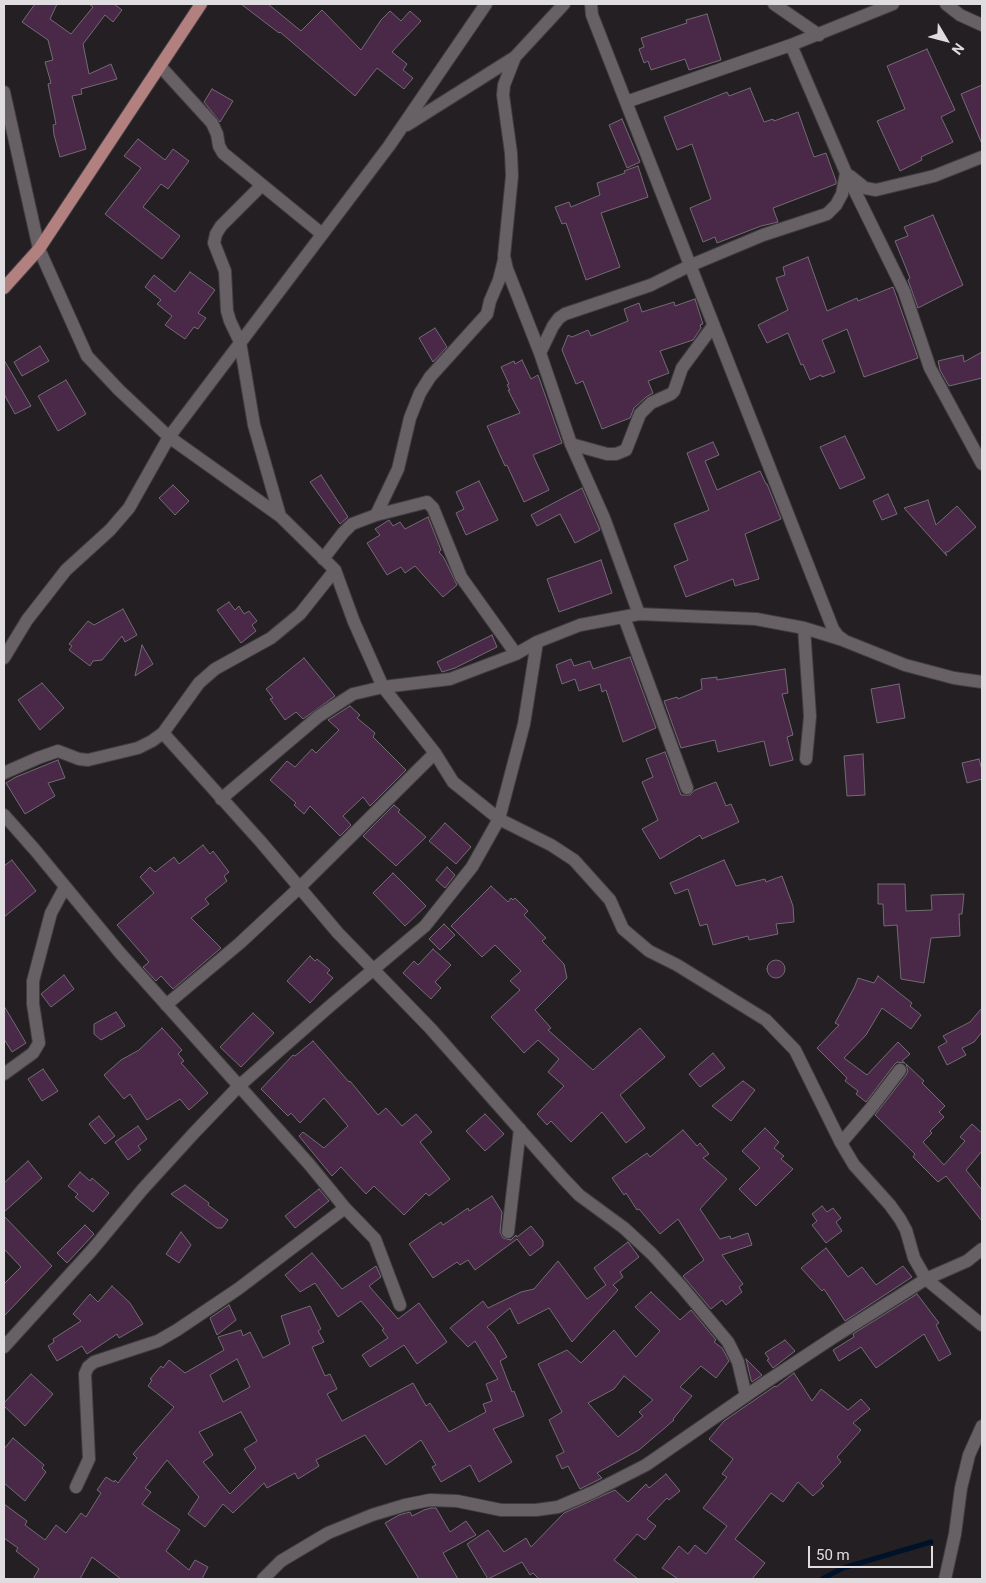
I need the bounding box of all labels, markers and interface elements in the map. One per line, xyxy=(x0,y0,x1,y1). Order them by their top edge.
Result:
north arrow xyxy=(921,15,971,65)
text: N xyxy=(949,40,967,58)
scale bar xyxy=(811,1536,936,1568)
text: 50 m xyxy=(816,1546,850,1564)

